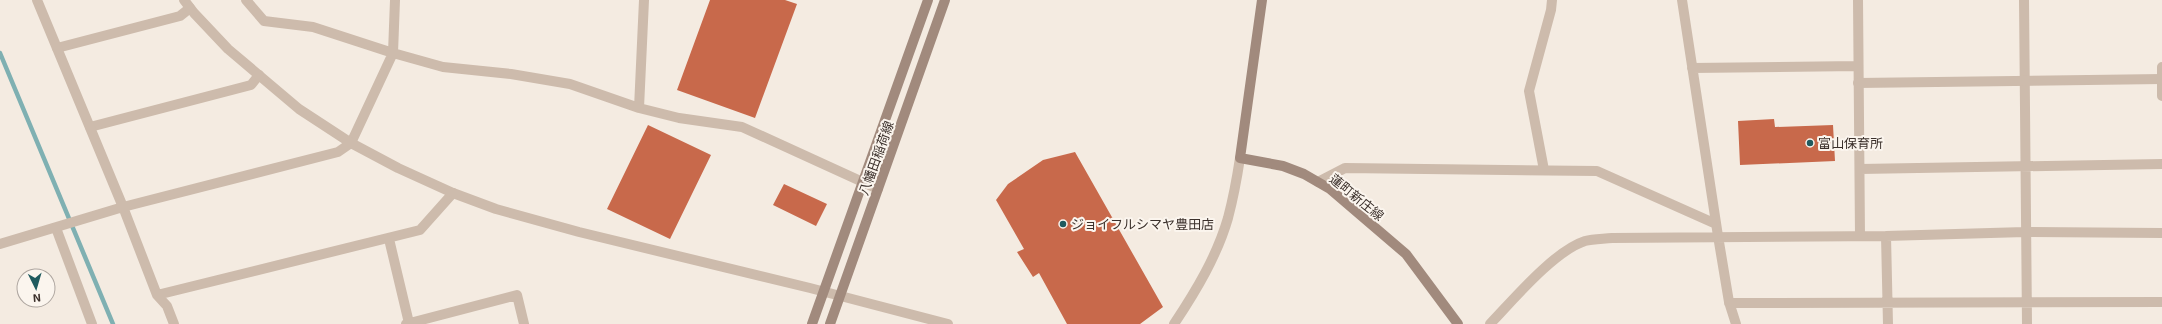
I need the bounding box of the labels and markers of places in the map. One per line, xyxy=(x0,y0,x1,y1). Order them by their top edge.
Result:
place label: 富山保育所 xyxy=(1818,135,1883,151)
marker: 富山保育所 xyxy=(1805,138,1815,148)
place label: ジョイフルシマヤ豊田店 xyxy=(1071,216,1214,232)
marker: ジョイフルシマヤ豊田店 xyxy=(1058,219,1068,229)

